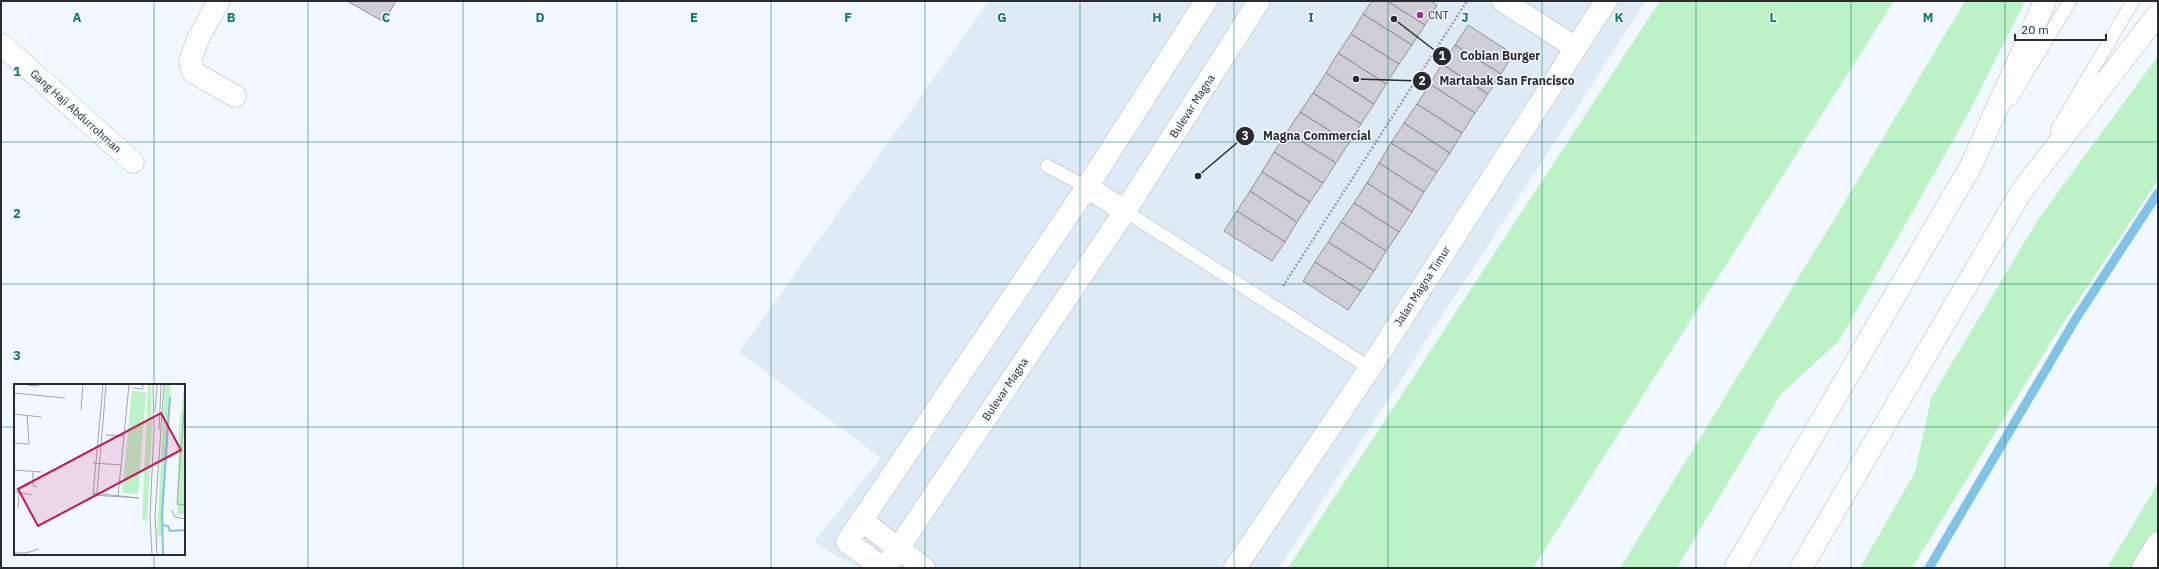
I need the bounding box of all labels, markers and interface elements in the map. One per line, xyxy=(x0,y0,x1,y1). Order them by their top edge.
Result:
place label: CNT xyxy=(1428,8,1450,22)
text: A xyxy=(73,9,82,26)
text: B xyxy=(227,9,236,26)
text: C xyxy=(382,9,391,26)
text: D xyxy=(535,9,545,26)
text: E xyxy=(690,9,698,26)
text: F xyxy=(844,9,852,26)
text: G xyxy=(997,9,1007,26)
text: H xyxy=(1152,9,1162,26)
text: I xyxy=(1308,9,1314,26)
text: J xyxy=(1461,9,1469,26)
text: K xyxy=(1614,9,1624,26)
text: L xyxy=(1770,9,1777,26)
text: M xyxy=(1923,9,1933,26)
marker: CNT xyxy=(1415,10,1425,20)
scale bar xyxy=(2015,16,2106,42)
text: 20 m xyxy=(2021,22,2049,37)
callout: Cobian Burger xyxy=(1432,44,1548,68)
text: 1 xyxy=(1438,48,1446,63)
text: Cobian Burger xyxy=(1460,48,1540,63)
text: 1 xyxy=(13,63,21,80)
street label: Gang Haji Abdurrohman xyxy=(27,66,125,156)
callout: Martabak San Francisco xyxy=(1412,69,1583,93)
street label: Bulevar Magna xyxy=(1166,72,1218,140)
text: 2 xyxy=(1418,73,1426,88)
text: Martabak San Francisco xyxy=(1439,73,1575,88)
callout: Magna Commercial xyxy=(1235,124,1378,148)
text: 3 xyxy=(1241,128,1249,143)
text: Magna Commercial xyxy=(1263,128,1371,143)
text: 2 xyxy=(13,205,21,222)
street label: Jalan Magna Timur xyxy=(1391,243,1453,329)
text: 3 xyxy=(13,347,21,364)
street label: Bulevar Magna xyxy=(979,355,1031,423)
inset map xyxy=(14,384,185,555)

